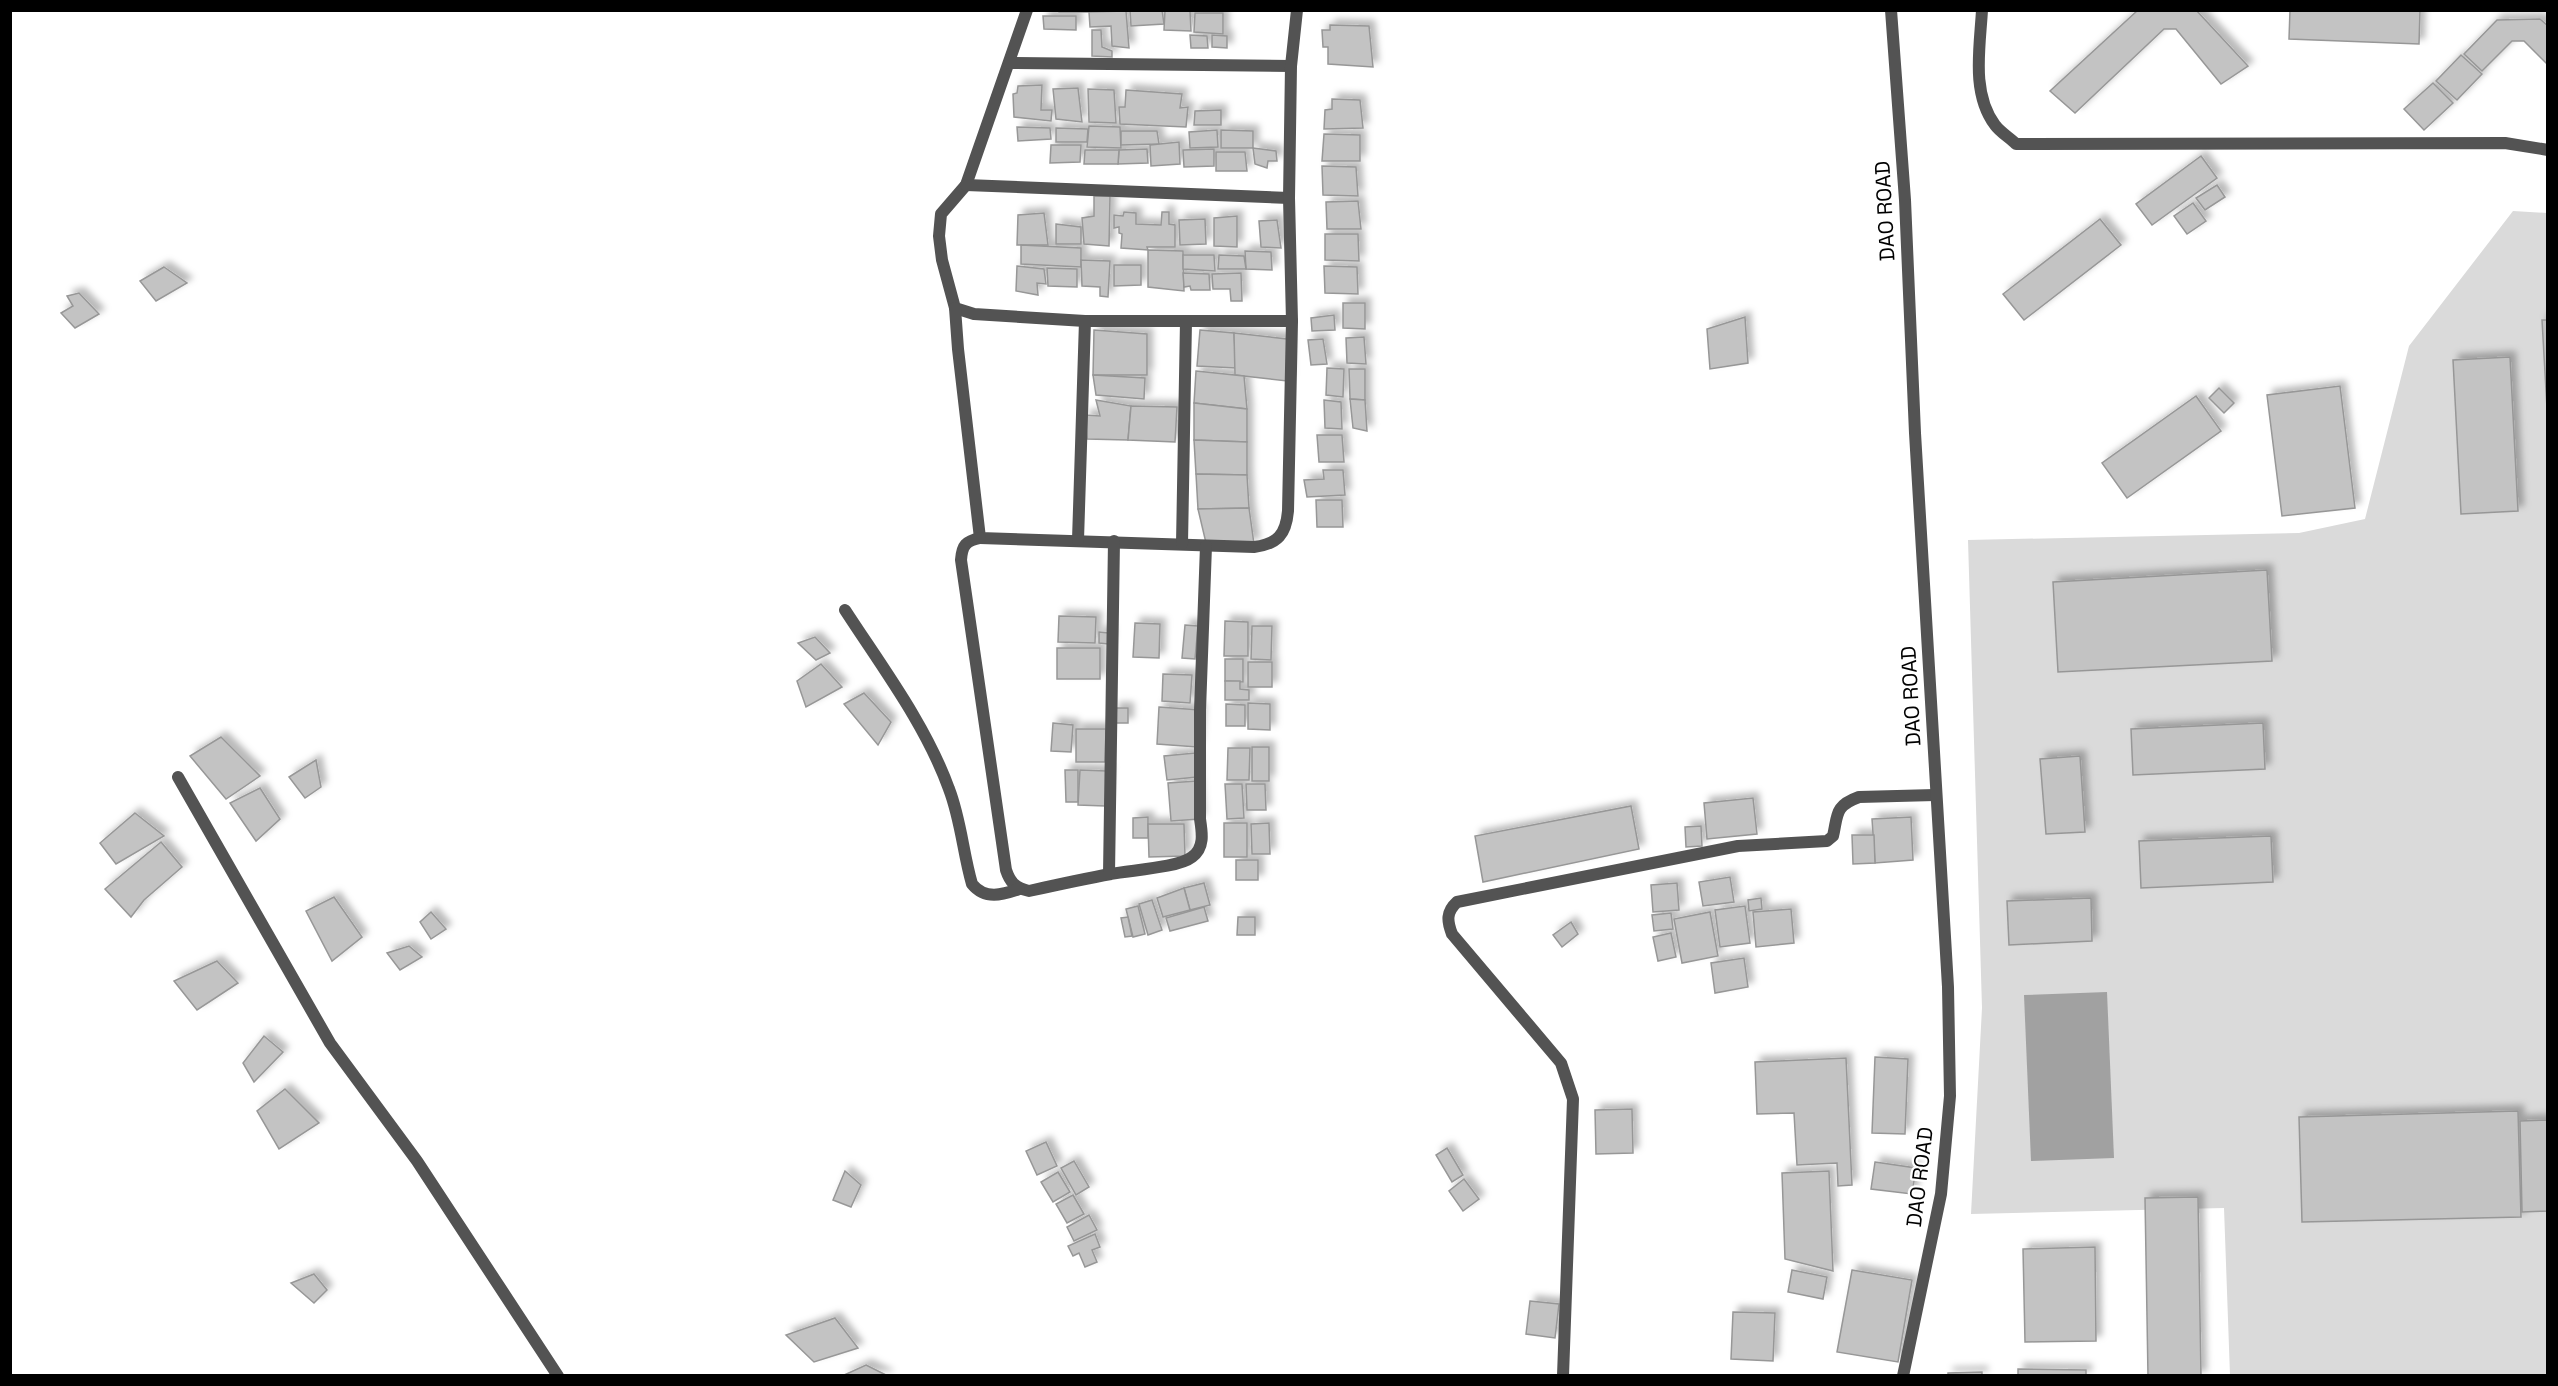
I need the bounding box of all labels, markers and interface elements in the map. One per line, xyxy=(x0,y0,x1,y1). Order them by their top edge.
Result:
street label: DAO ROAD xyxy=(1868,160,1901,262)
street label: DAO ROAD xyxy=(1894,645,1927,747)
street label: DAO ROAD xyxy=(1900,1125,1939,1228)

